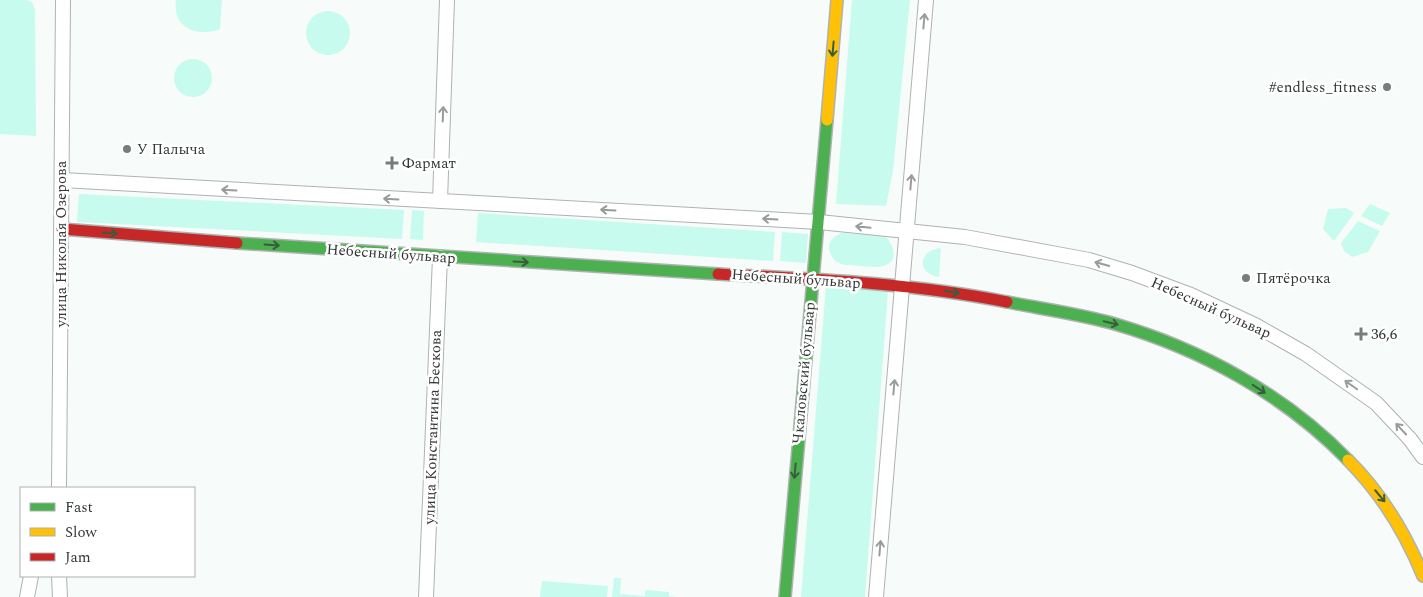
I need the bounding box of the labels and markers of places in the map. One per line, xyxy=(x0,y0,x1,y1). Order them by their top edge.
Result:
place label: #endless_fitness xyxy=(1269,76,1377,99)
marker: #endless_fitness xyxy=(1381,81,1393,93)
place label: У Палыча xyxy=(137,138,206,161)
marker: У Палыча xyxy=(121,143,133,155)
place label: Фармат xyxy=(402,152,456,175)
marker: Фармат xyxy=(386,157,398,169)
place label: Пятёрочка xyxy=(1256,267,1331,290)
marker: Пятёрочка xyxy=(1240,272,1252,284)
place label: 36,6 xyxy=(1371,323,1398,346)
marker: 36,6 xyxy=(1355,328,1367,340)

